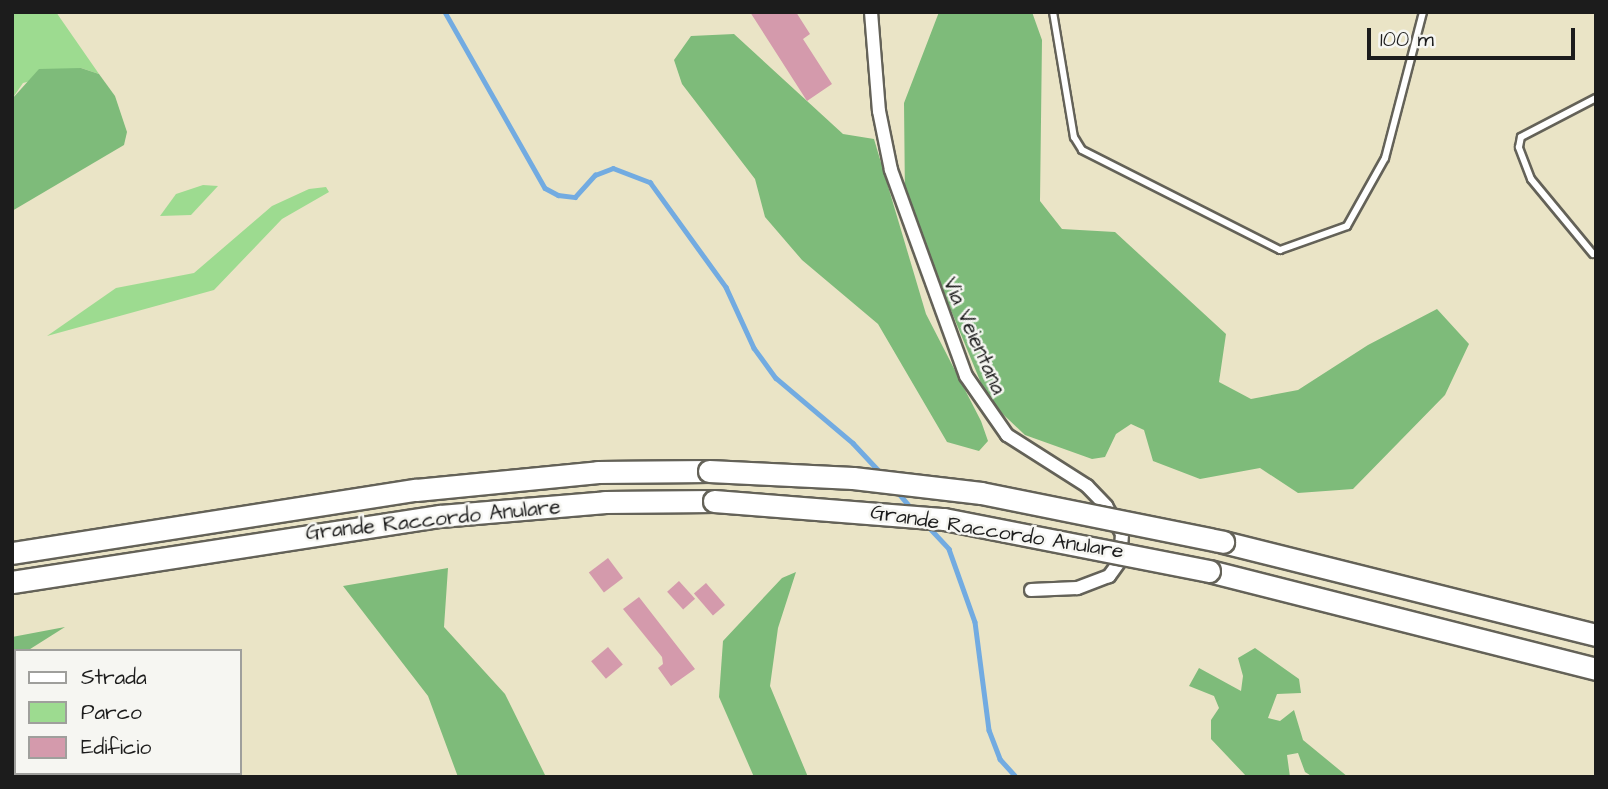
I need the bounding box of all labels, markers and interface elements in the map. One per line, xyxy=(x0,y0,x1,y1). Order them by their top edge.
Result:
scale bar xyxy=(1370,14,1578,58)
text: 100 m xyxy=(1380,25,1434,54)
street label: Via Veientana xyxy=(937,274,1011,398)
street label: Grande Raccordo Anulare xyxy=(304,494,562,546)
street label: Grande Raccordo Anulare xyxy=(869,500,1125,564)
legend xyxy=(14,649,242,775)
text: Strada xyxy=(81,663,147,692)
text: Parco xyxy=(81,698,142,727)
text: Edificio xyxy=(81,733,151,762)

